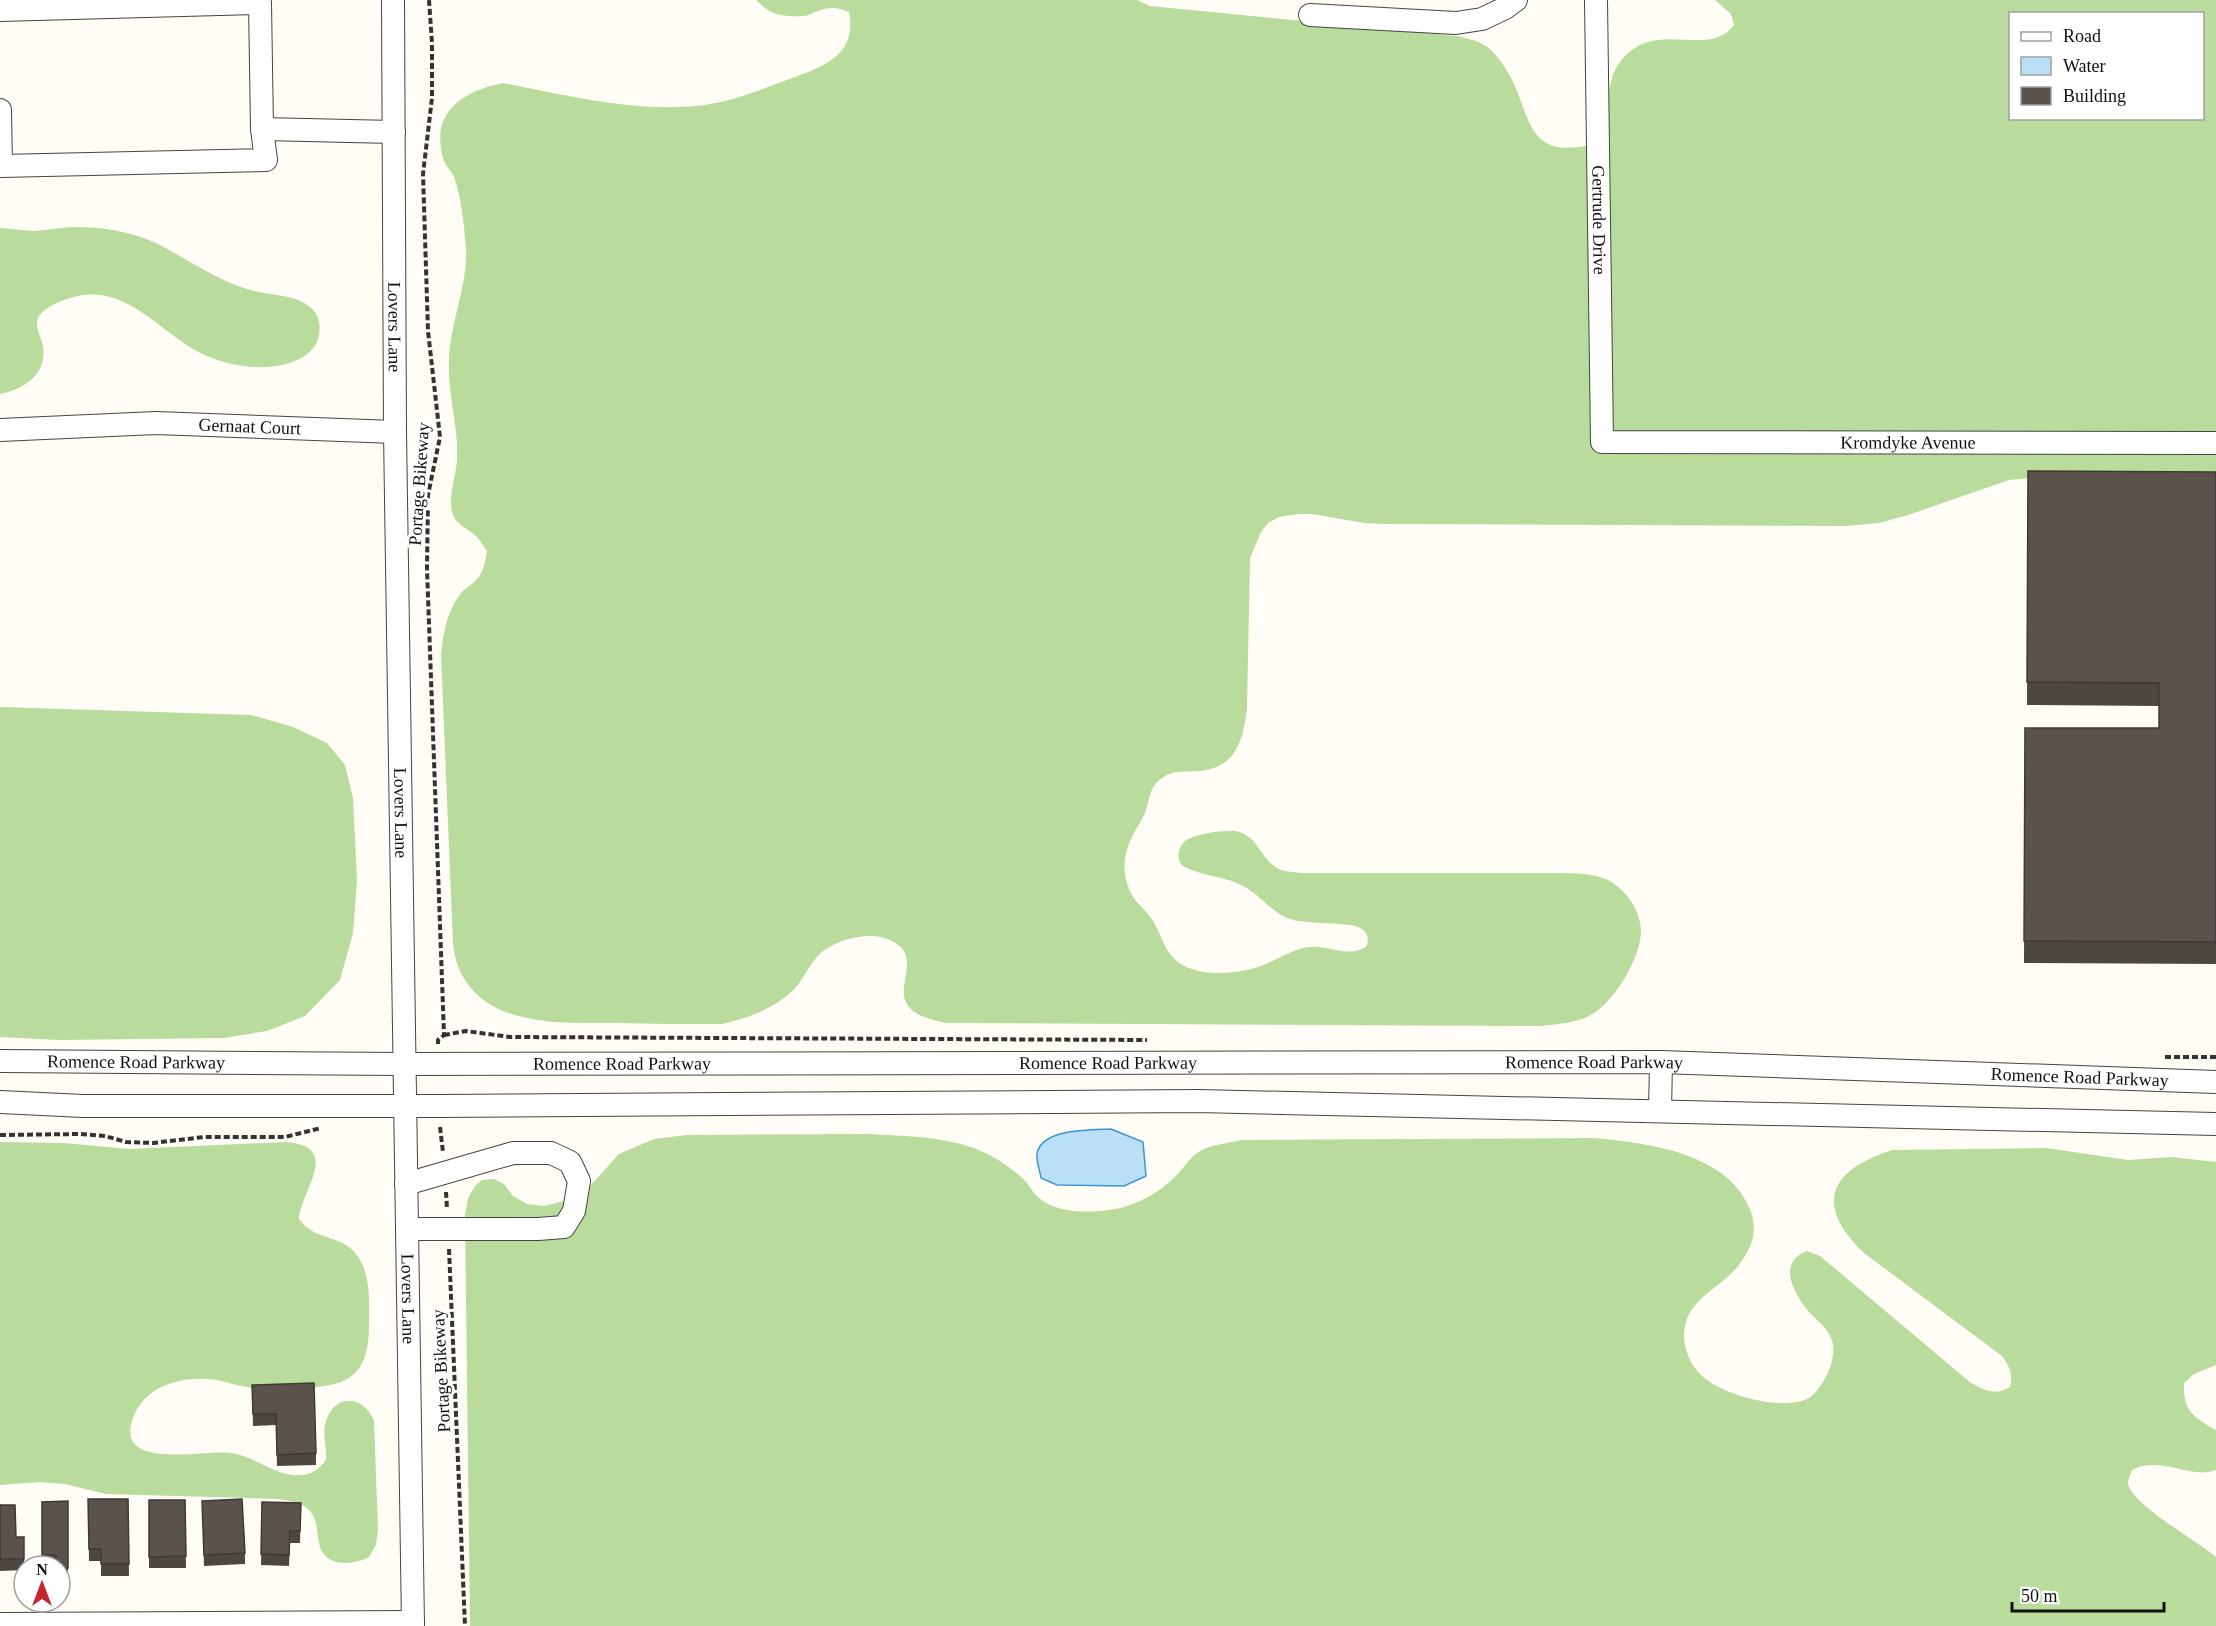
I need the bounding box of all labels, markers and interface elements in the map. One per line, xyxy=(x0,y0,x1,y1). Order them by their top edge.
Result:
legend xyxy=(2009,12,2204,120)
text: Road xyxy=(2063,26,2101,46)
text: Water xyxy=(2063,56,2106,76)
text: Building xyxy=(2063,86,2126,106)
street label: Gertrude Drive xyxy=(1588,165,1610,275)
street label: Lovers Lane xyxy=(384,282,405,372)
street label: Gernaat Court xyxy=(198,415,301,438)
street label: Portage Bikeway xyxy=(405,422,433,546)
street label: Kromdyke Avenue xyxy=(1840,432,1976,453)
street label: Lovers Lane xyxy=(390,768,411,858)
street label: Romence Road Parkway xyxy=(47,1051,225,1073)
street label: Romence Road Parkway xyxy=(1505,1052,1683,1073)
street label: Romence Road Parkway xyxy=(1019,1053,1197,1073)
street label: Romence Road Parkway xyxy=(533,1054,711,1074)
street label: Romence Road Parkway xyxy=(1990,1064,2169,1090)
street label: Lovers Lane xyxy=(397,1253,419,1344)
street label: Portage Bikeway xyxy=(428,1309,454,1433)
north arrow xyxy=(12,1554,72,1614)
text: N xyxy=(36,1561,48,1578)
scale bar xyxy=(2012,1575,2164,1613)
text: 50 m xyxy=(2021,1586,2058,1606)

